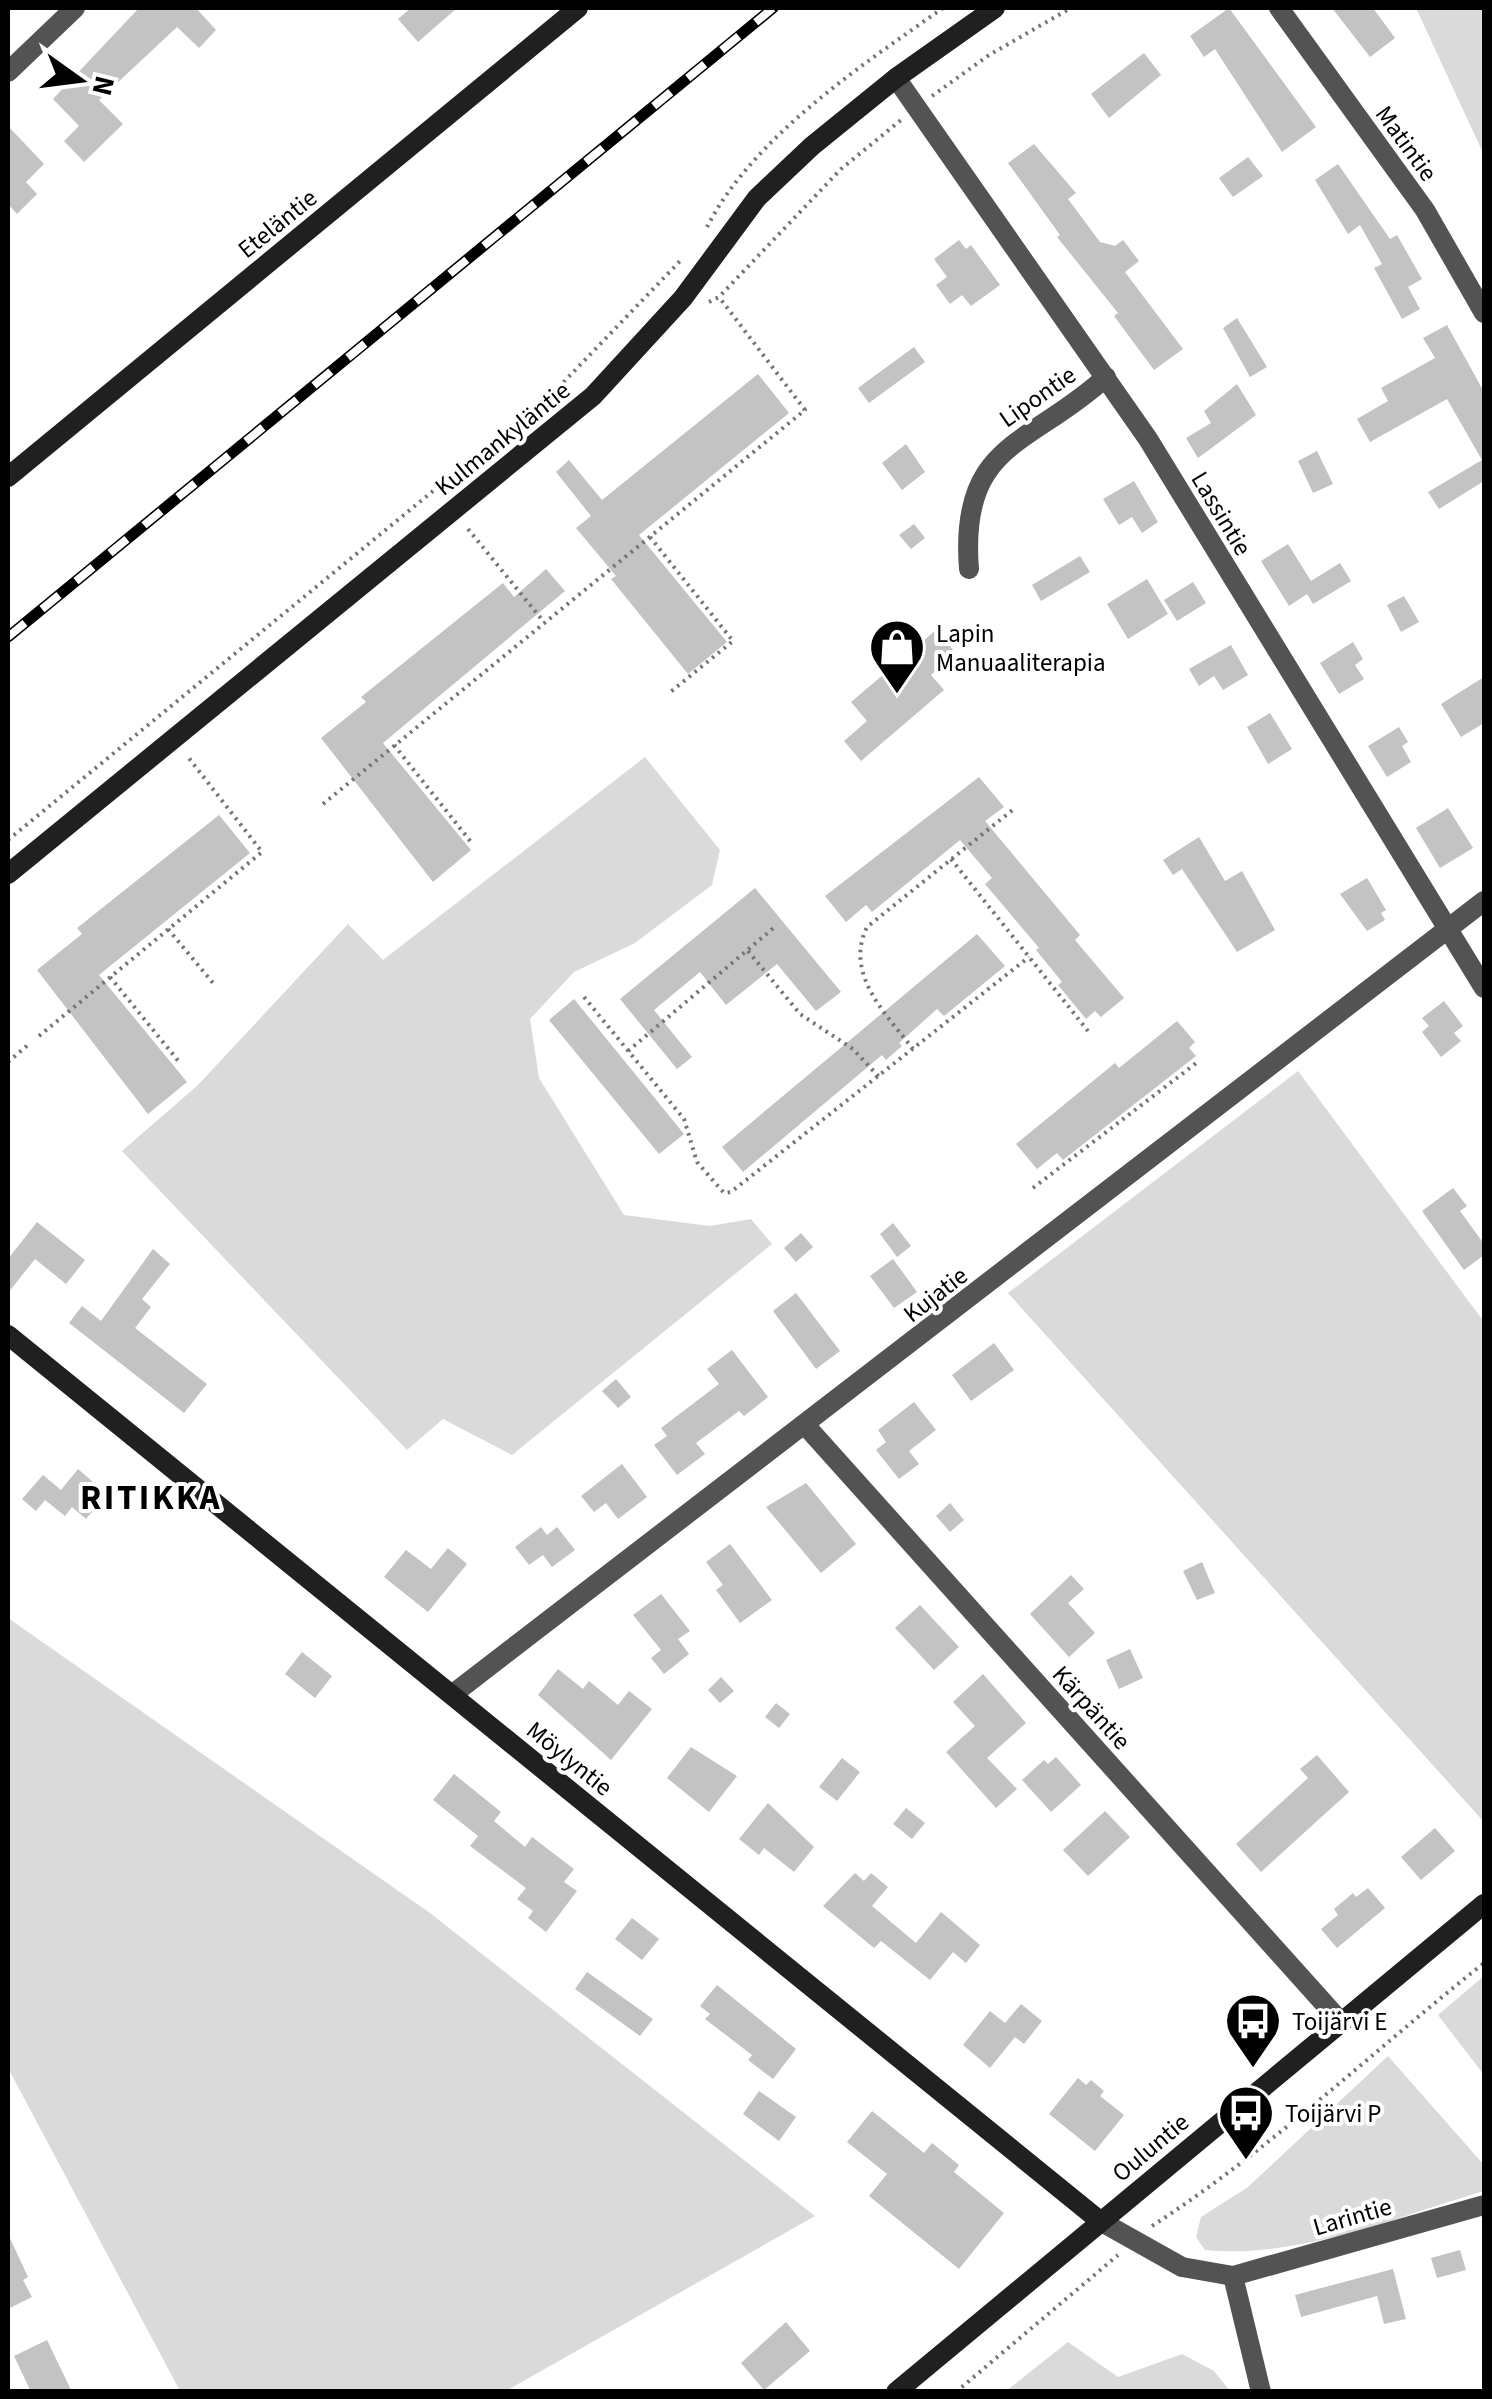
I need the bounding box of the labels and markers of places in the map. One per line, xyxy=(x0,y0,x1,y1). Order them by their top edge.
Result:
place label: Lapin Manuaaliterapia xyxy=(936,616,1106,681)
shop icon: Lapin Manuaaliterapia xyxy=(867,617,927,696)
bus stop icon: Toijärvi E xyxy=(1223,1991,1283,2070)
place label: Toijärvi E xyxy=(1292,2004,1388,2040)
bus stop icon: Toijärvi P xyxy=(1216,2083,1276,2162)
place label: Toijärvi P xyxy=(1285,2096,1382,2132)

